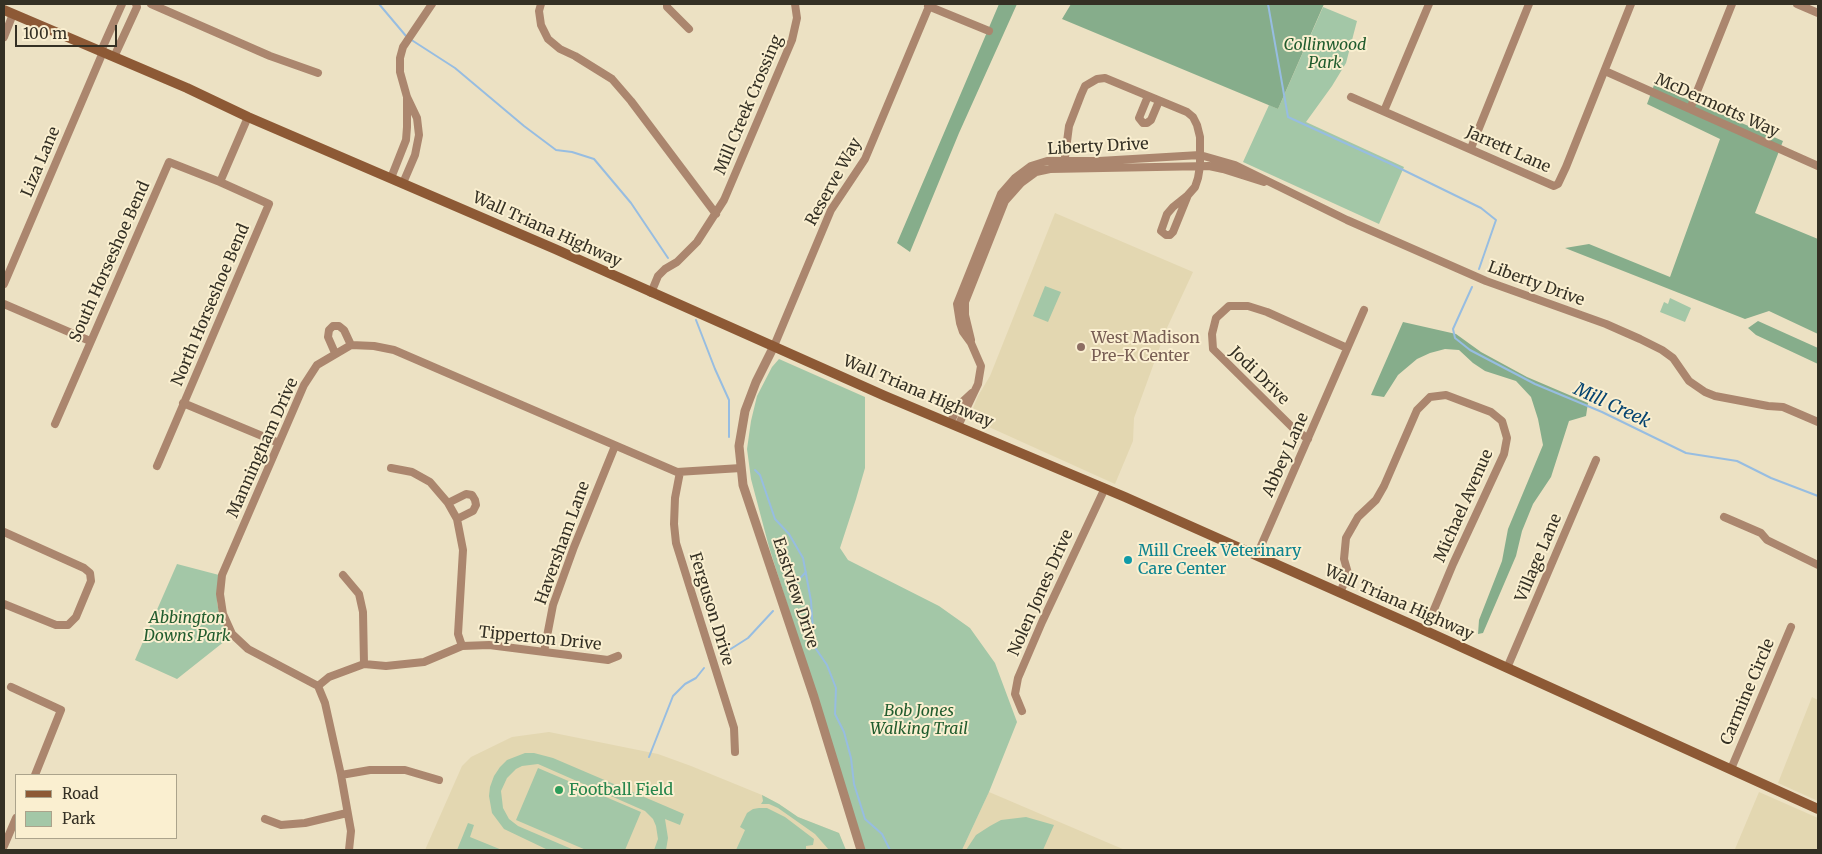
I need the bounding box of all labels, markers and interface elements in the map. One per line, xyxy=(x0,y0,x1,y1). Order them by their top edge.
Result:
scale bar xyxy=(18,15,120,47)
text: 100 m xyxy=(23,24,67,43)
street label: Mill Creek Crossing xyxy=(711,32,787,178)
park label: Collinwood Park xyxy=(1284,35,1366,73)
street label: McDermotts Way xyxy=(1652,70,1782,142)
street label: Jarrett Lane xyxy=(1463,123,1553,177)
street label: Liza Lane xyxy=(18,124,64,200)
street label: Reserve Way xyxy=(802,135,866,229)
street label: Liberty Drive xyxy=(1047,135,1149,159)
street label: South Horseshoe Bend xyxy=(66,178,154,346)
street label: Wall Triana Highway xyxy=(469,188,625,272)
street label: North Horseshoe Bend xyxy=(168,221,254,389)
street label: Liberty Drive xyxy=(1485,258,1587,310)
place label: West Madison Pre-K Center xyxy=(1091,328,1200,366)
marker: West Madison Pre-K Center xyxy=(1075,341,1087,353)
street label: Jodi Drive xyxy=(1225,343,1293,409)
street label: Wall Triana Highway xyxy=(840,352,996,432)
street label: Manningham Drive xyxy=(224,375,302,521)
water label: Mill Creek xyxy=(1570,379,1654,433)
street label: Abbey Lane xyxy=(1259,410,1313,500)
street label: Michael Avenue xyxy=(1431,447,1497,565)
street label: Haversham Lane xyxy=(532,479,594,607)
street label: Village Lane xyxy=(1512,511,1566,605)
street label: Nolen Jones Drive xyxy=(1005,527,1077,659)
street label: Eastview Drive xyxy=(768,535,822,651)
place label: Mill Creek Veterinary Care Center xyxy=(1138,541,1301,579)
street label: Ferguson Drive xyxy=(685,550,737,668)
marker: Mill Creek Veterinary Care Center xyxy=(1122,554,1134,566)
street label: Wall Triana Highway xyxy=(1321,561,1477,645)
park label: Abbington Downs Park xyxy=(143,608,231,646)
street label: Tipperton Drive xyxy=(478,623,602,655)
street label: Carmine Circle xyxy=(1717,636,1779,748)
park label: Bob Jones Walking Trail xyxy=(870,701,968,739)
legend xyxy=(15,774,178,839)
place label: Football Field xyxy=(569,780,673,800)
text: Road xyxy=(62,784,98,803)
marker: Football Field xyxy=(553,784,565,796)
text: Park xyxy=(62,809,95,828)

